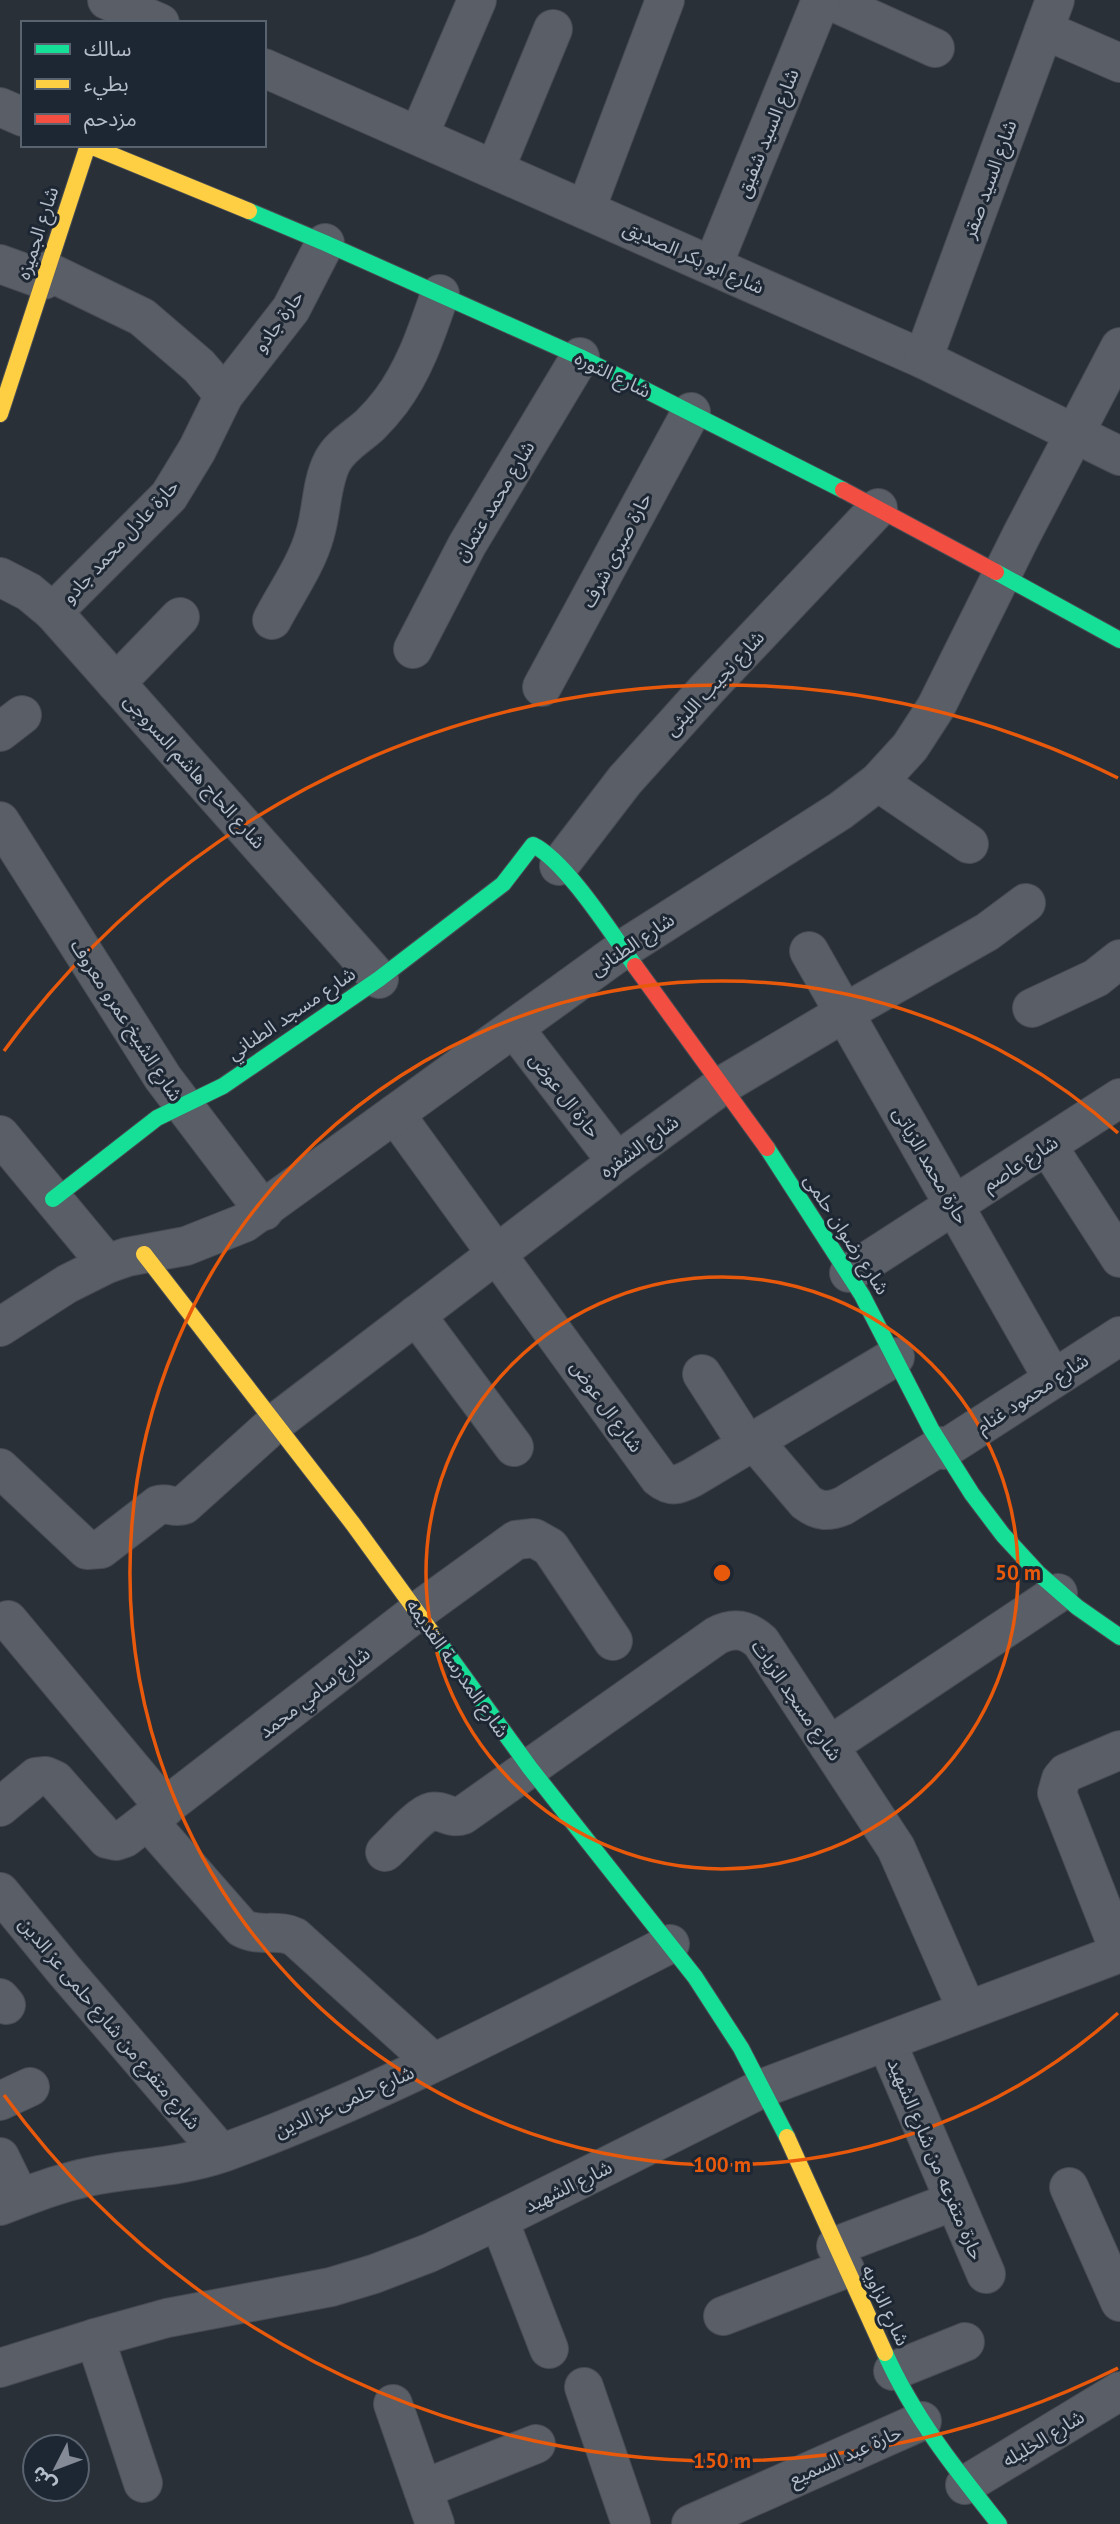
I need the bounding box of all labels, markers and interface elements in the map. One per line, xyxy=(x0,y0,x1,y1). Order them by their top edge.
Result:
legend xyxy=(21,21,266,147)
text: سالك xyxy=(84,35,131,62)
street label: شارع السيد شفيق xyxy=(730,65,806,202)
text: بطيء xyxy=(84,70,129,100)
text: مزدحم xyxy=(84,105,137,134)
street label: شارع السيد صقر xyxy=(956,117,1023,243)
street label: شارع الجميزه xyxy=(11,184,65,283)
street label: شارع ابو بكر الصديق xyxy=(619,215,768,301)
street label: حارة جادو xyxy=(248,286,308,356)
street label: شارع الثوره xyxy=(570,345,655,404)
street label: شارع محمد عتمان xyxy=(449,436,541,567)
street label: حارة عادل محمد جادو xyxy=(56,474,184,608)
street label: حارة صبرى شرف xyxy=(576,488,656,612)
street label: شارع نجيب الليثى xyxy=(659,625,770,742)
street label: شارع الحاج هاشم السروجى xyxy=(117,689,271,855)
street label: شارع الطنانى xyxy=(585,907,680,983)
street label: شارع الشيخ عمرو معروف xyxy=(63,934,188,1107)
street label: شارع مسجد الطناني xyxy=(222,961,362,1068)
street label: حارة ال عوض xyxy=(524,1047,606,1143)
street label: حارة محمد الزياتى xyxy=(888,1102,974,1228)
street label: شارع الشفره xyxy=(595,1109,684,1184)
street label: شارع عاصم xyxy=(978,1130,1064,1199)
street label: شارع رضوان حلمى xyxy=(797,1169,895,1300)
street label: شارع محمود غنام xyxy=(971,1348,1094,1441)
street label: شارع ال عوض xyxy=(564,1355,649,1458)
text: 50 m xyxy=(995,1559,1041,1586)
centre of rings xyxy=(710,1561,734,1585)
street label: شارع المدرسة القديمه xyxy=(400,1594,515,1743)
street label: شارع مسجد الزيات xyxy=(745,1635,848,1766)
street label: شارع سامي محمد xyxy=(254,1641,377,1746)
street label: شارع متفرع من شارع حلمى عز الدين xyxy=(12,1912,206,2135)
street label: حارة متفرعه من شارع الشهيد xyxy=(881,2055,989,2264)
street label: شارع حلمى عز الدين xyxy=(270,2059,418,2144)
text: 100 m xyxy=(693,2151,751,2178)
street label: شارع الشهيد xyxy=(520,2154,617,2219)
street label: شارع الزاويه xyxy=(855,2261,915,2350)
street label: شارع الخليله xyxy=(998,2404,1089,2474)
street label: حارة عبد السميع xyxy=(785,2419,906,2493)
north arrow xyxy=(21,2433,91,2503)
text: 150 m xyxy=(693,2447,751,2474)
text: ش xyxy=(26,2462,61,2497)

